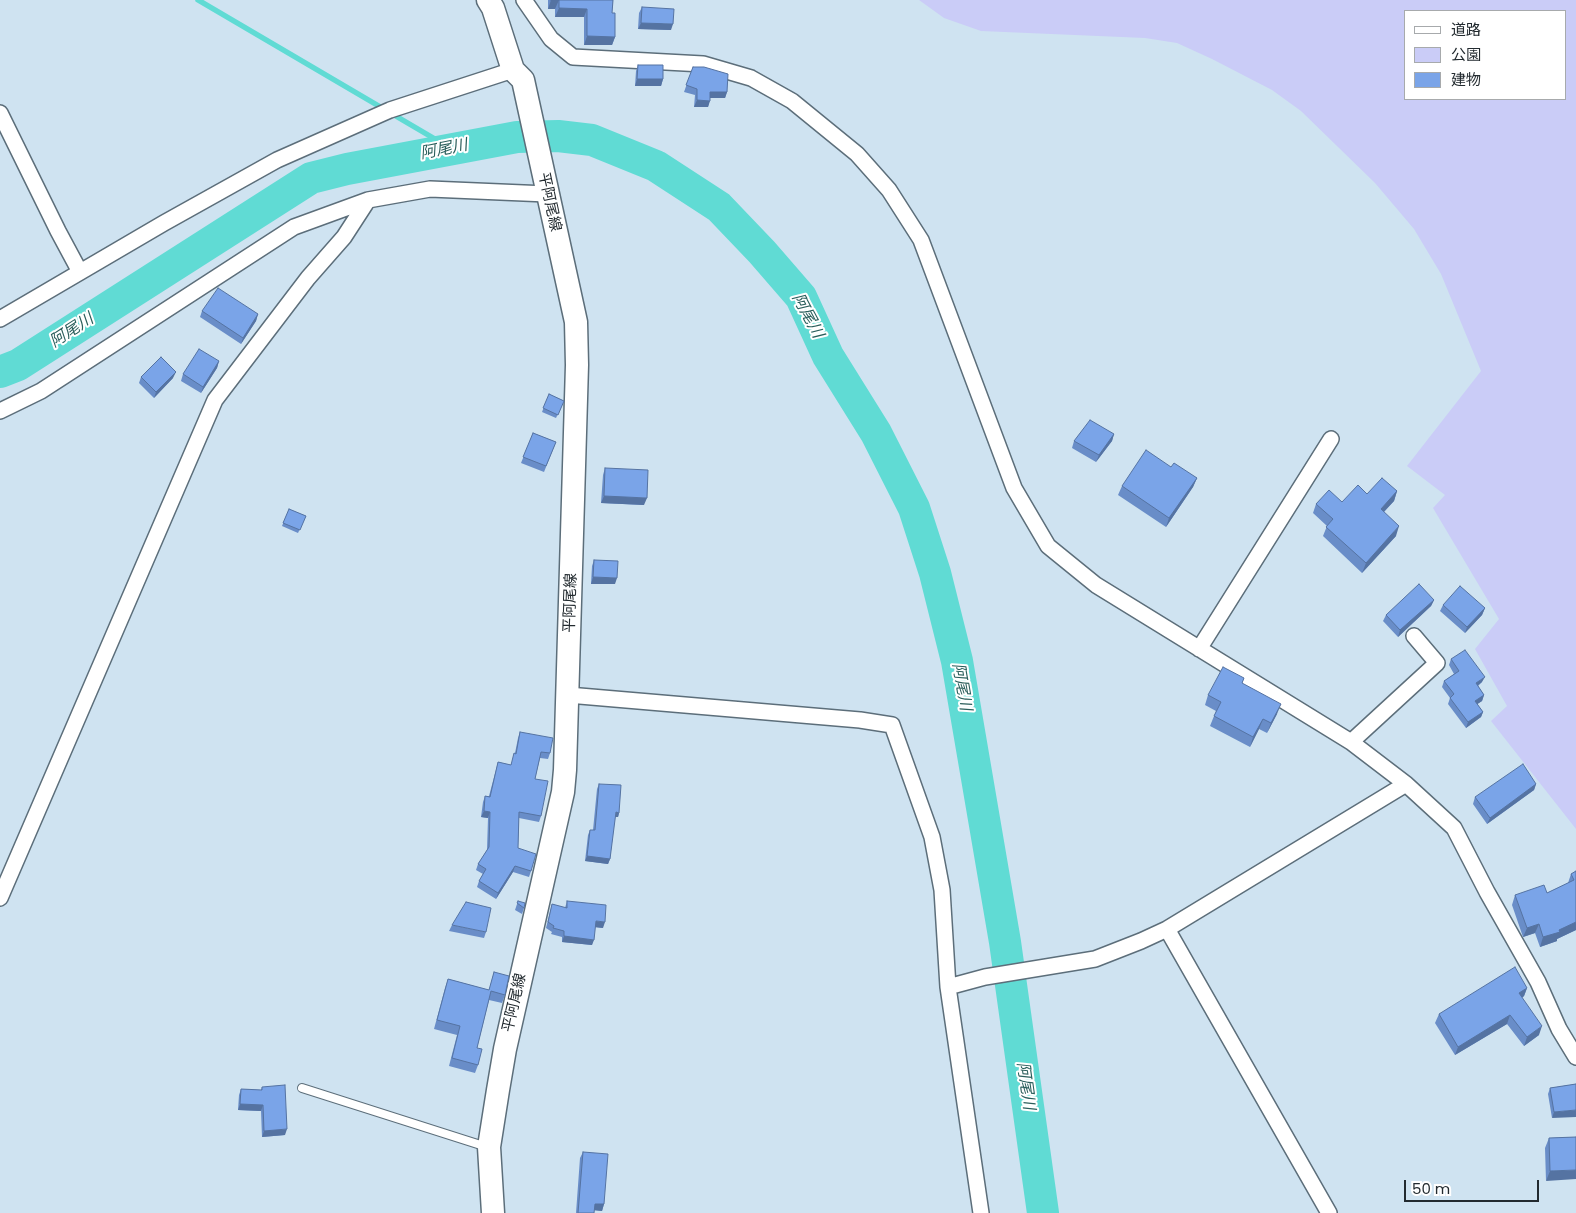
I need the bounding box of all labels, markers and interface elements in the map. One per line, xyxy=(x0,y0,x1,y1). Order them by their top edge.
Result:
legend xyxy=(1404,10,1566,100)
text: 道路 xyxy=(1451,19,1481,40)
text: 公園 xyxy=(1451,44,1481,65)
text: 建物 xyxy=(1451,69,1481,90)
water label: 阿尾川 xyxy=(419,136,469,164)
street label: 平阿尾線 xyxy=(534,171,564,233)
water label: 阿尾川 xyxy=(787,290,827,342)
water label: 阿尾川 xyxy=(47,310,97,352)
street label: 平阿尾線 xyxy=(561,573,581,633)
water label: 阿尾川 xyxy=(947,662,975,712)
street label: 平阿尾線 xyxy=(499,972,531,1034)
water label: 阿尾川 xyxy=(1012,1061,1038,1111)
scale bar xyxy=(1406,1170,1541,1202)
text: 50 m xyxy=(1412,1178,1450,1199)

